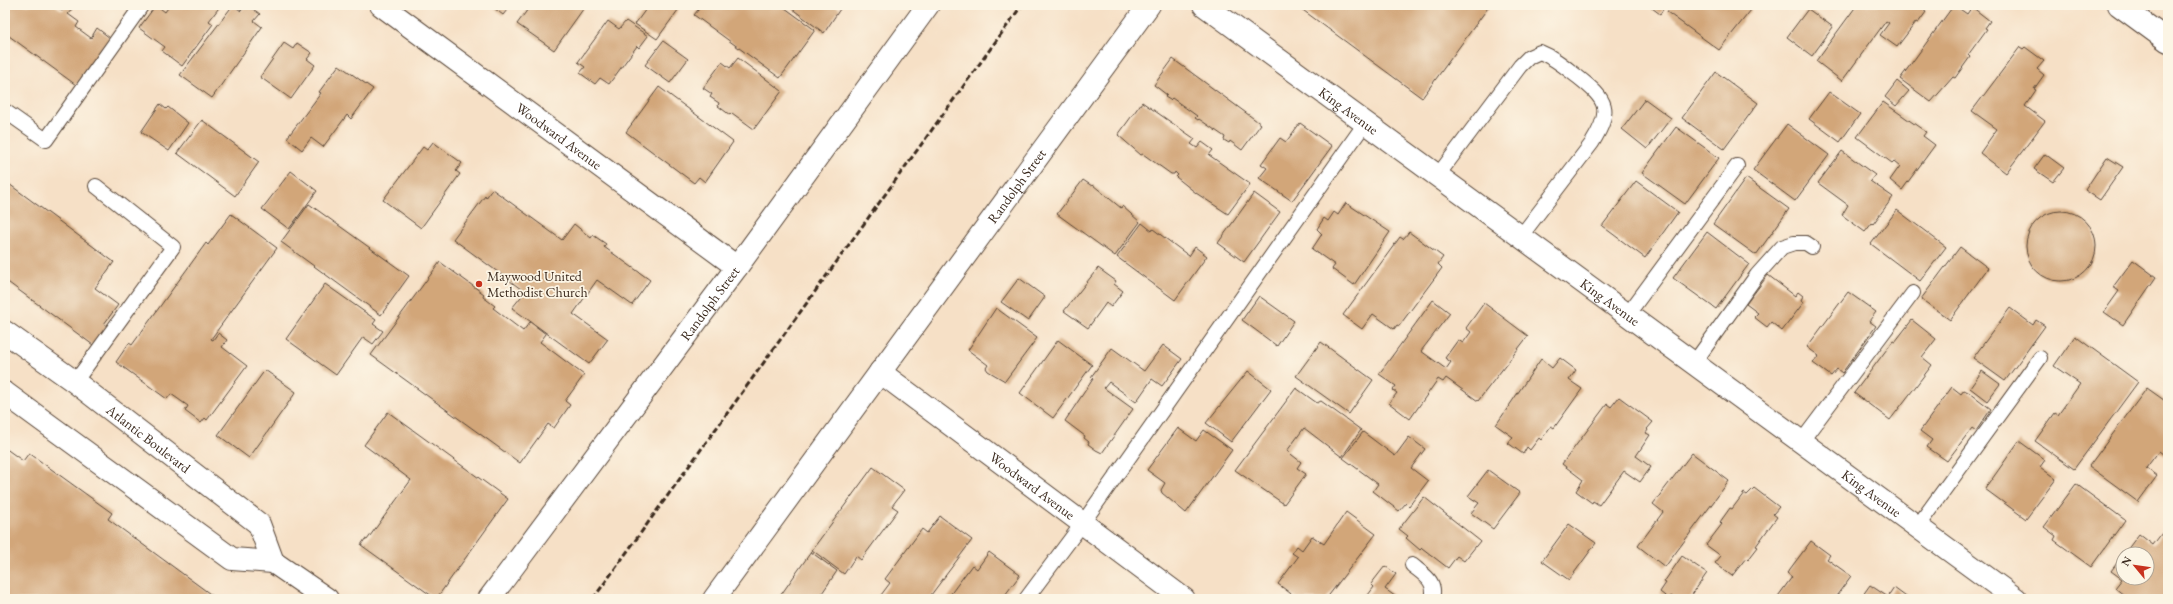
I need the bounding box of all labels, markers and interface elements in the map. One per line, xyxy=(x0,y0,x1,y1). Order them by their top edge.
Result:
street label: King Avenue xyxy=(1315,83,1382,139)
street label: Woodward Avenue xyxy=(512,98,606,174)
street label: Randolph Street xyxy=(983,145,1050,227)
street label: Randolph Street xyxy=(676,262,744,344)
place label: Maywood United Methodist Church xyxy=(487,267,588,301)
street label: King Avenue xyxy=(1577,274,1644,330)
marker: Maywood United Methodist Church xyxy=(474,279,484,289)
street label: Atlantic Boulevard xyxy=(102,400,195,478)
street label: Woodward Avenue xyxy=(986,448,1079,524)
street label: King Avenue xyxy=(1838,465,1905,521)
north arrow xyxy=(2115,546,2155,586)
text: N xyxy=(2118,554,2135,568)

